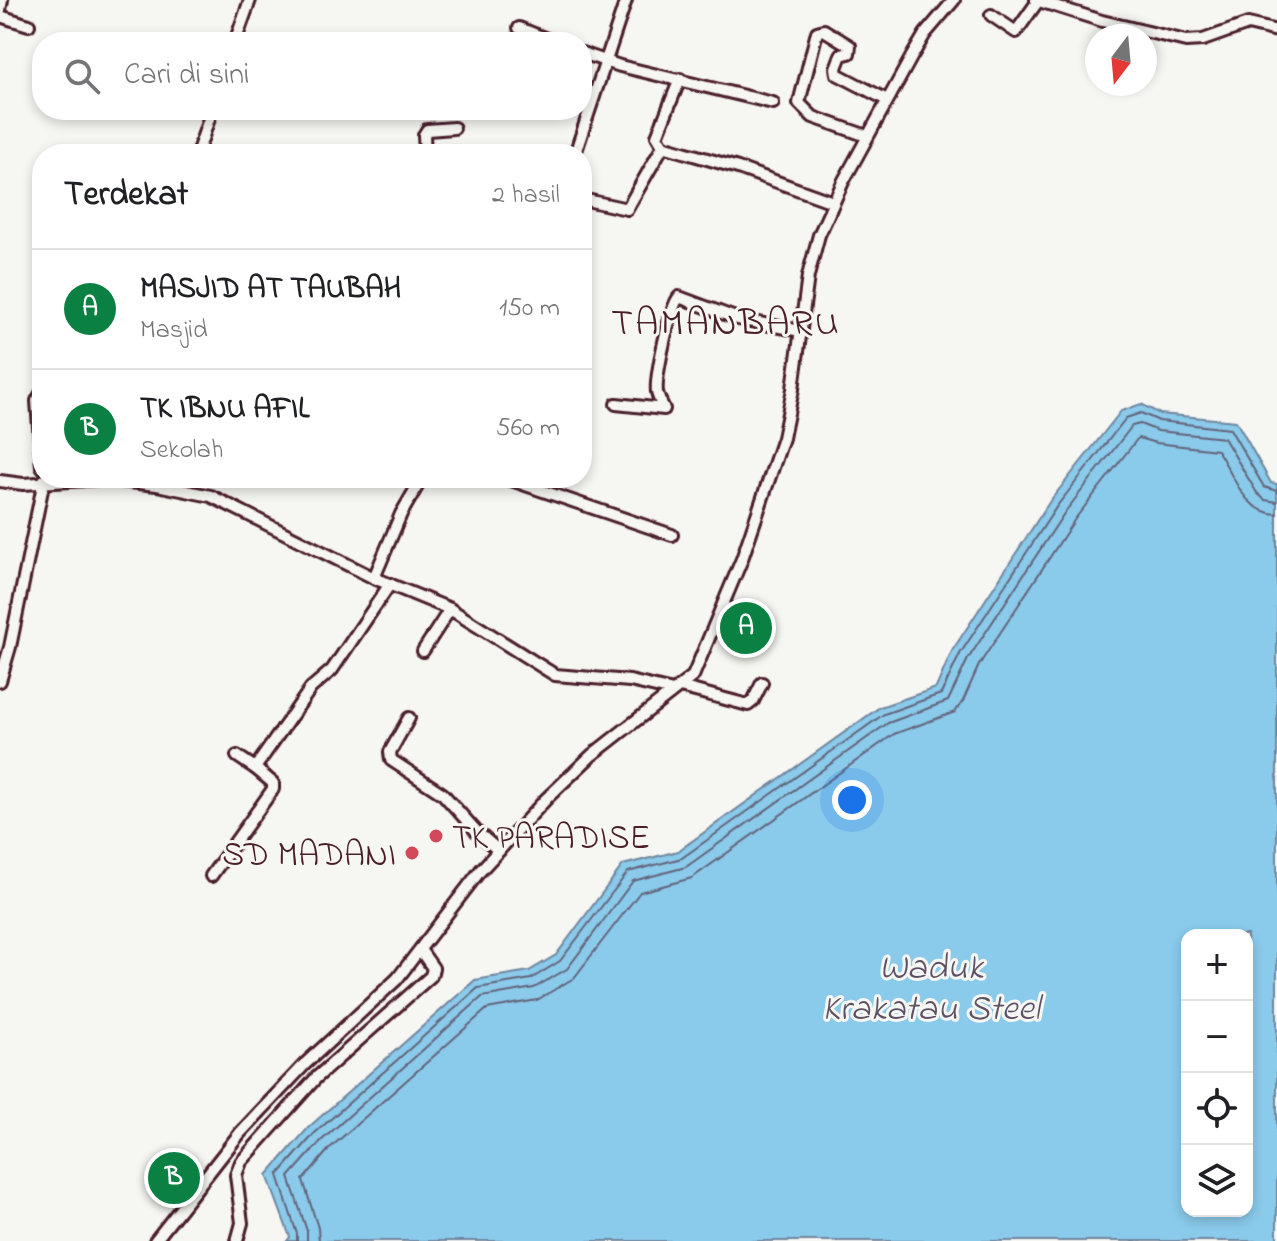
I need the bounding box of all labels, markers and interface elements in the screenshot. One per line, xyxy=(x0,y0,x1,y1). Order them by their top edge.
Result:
north arrow xyxy=(1085,24,1157,96)
search box xyxy=(32,32,592,120)
icon: search xyxy=(60,54,104,98)
text: Cari di sini xyxy=(124,54,250,98)
text: Terdekat xyxy=(64,171,188,221)
text: 2 hasil xyxy=(492,177,560,215)
text: MASJID AT TAUBAH xyxy=(140,268,401,312)
text: A xyxy=(82,290,98,328)
text: 150 m xyxy=(499,290,560,328)
district label: TAMANBARU xyxy=(611,297,841,353)
text: Masjid xyxy=(140,312,208,350)
text: TK IBNU AFIL xyxy=(140,388,309,432)
text: B xyxy=(81,410,99,448)
text: 560 m xyxy=(496,410,560,448)
text: Sekolah xyxy=(140,432,223,470)
pin: A xyxy=(720,598,772,658)
your location xyxy=(832,780,872,820)
place label: TK PARADISE xyxy=(452,815,650,865)
marker: TK PARADISE xyxy=(427,827,445,845)
place label: SD MADANI xyxy=(222,832,396,882)
marker: SD MADANI xyxy=(403,844,421,862)
map controls xyxy=(1181,929,1253,1217)
button: + xyxy=(1181,929,1253,1001)
water label: Waduk Krakatau Steel xyxy=(822,943,1044,1037)
button: − xyxy=(1181,1001,1253,1073)
button: locate xyxy=(1181,1073,1253,1145)
button: layers xyxy=(1181,1145,1253,1217)
pin: B xyxy=(148,1148,200,1208)

